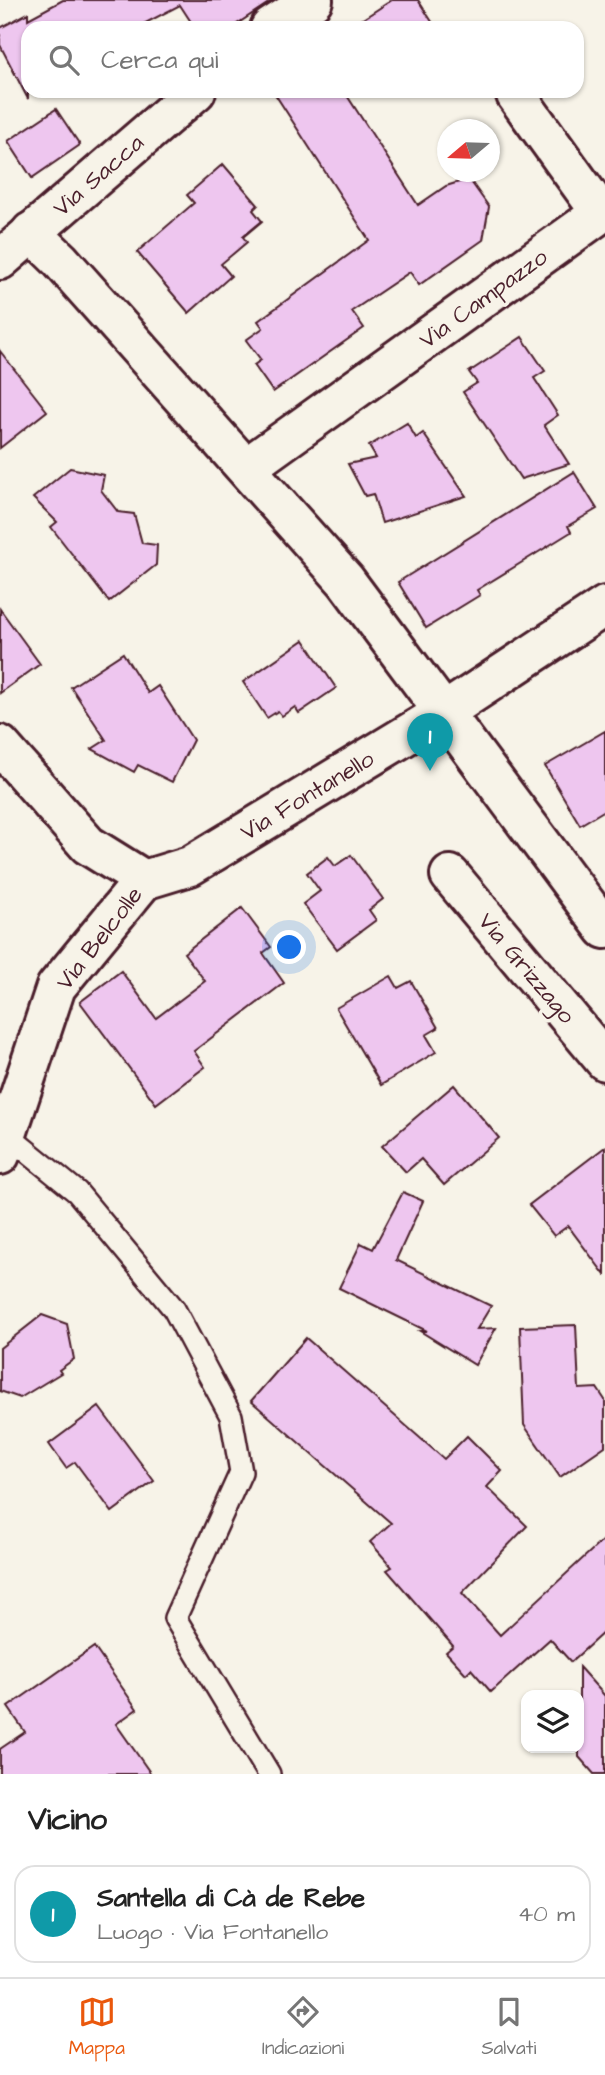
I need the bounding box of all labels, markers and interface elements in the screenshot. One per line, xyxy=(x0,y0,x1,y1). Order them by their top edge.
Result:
search box xyxy=(21,21,584,98)
icon: search xyxy=(45,41,83,79)
text: Cerca qui xyxy=(101,42,218,78)
north arrow xyxy=(437,119,500,182)
street label: Via Sacca xyxy=(46,127,152,225)
street label: Via Campazzo xyxy=(412,240,555,357)
pin: 1 xyxy=(407,713,453,771)
street label: Via Fontanello xyxy=(234,742,381,849)
street label: Via Belcolle xyxy=(48,879,151,998)
street label: Via Grizzago xyxy=(469,906,583,1033)
your location xyxy=(272,930,306,964)
map controls xyxy=(521,1690,584,1753)
button: layers xyxy=(521,1690,584,1753)
text: Vicino xyxy=(28,1799,107,1841)
text: Santella di Cà de Rebe xyxy=(97,1880,365,1916)
text: 1 xyxy=(52,1898,54,1930)
text: 40 m xyxy=(518,1898,575,1930)
text: Luogo · Via Fontanello xyxy=(97,1916,328,1948)
tab: Mappa xyxy=(69,1993,125,2062)
tab: Indicazioni xyxy=(262,1993,344,2062)
tab: Salvati xyxy=(481,1993,536,2062)

